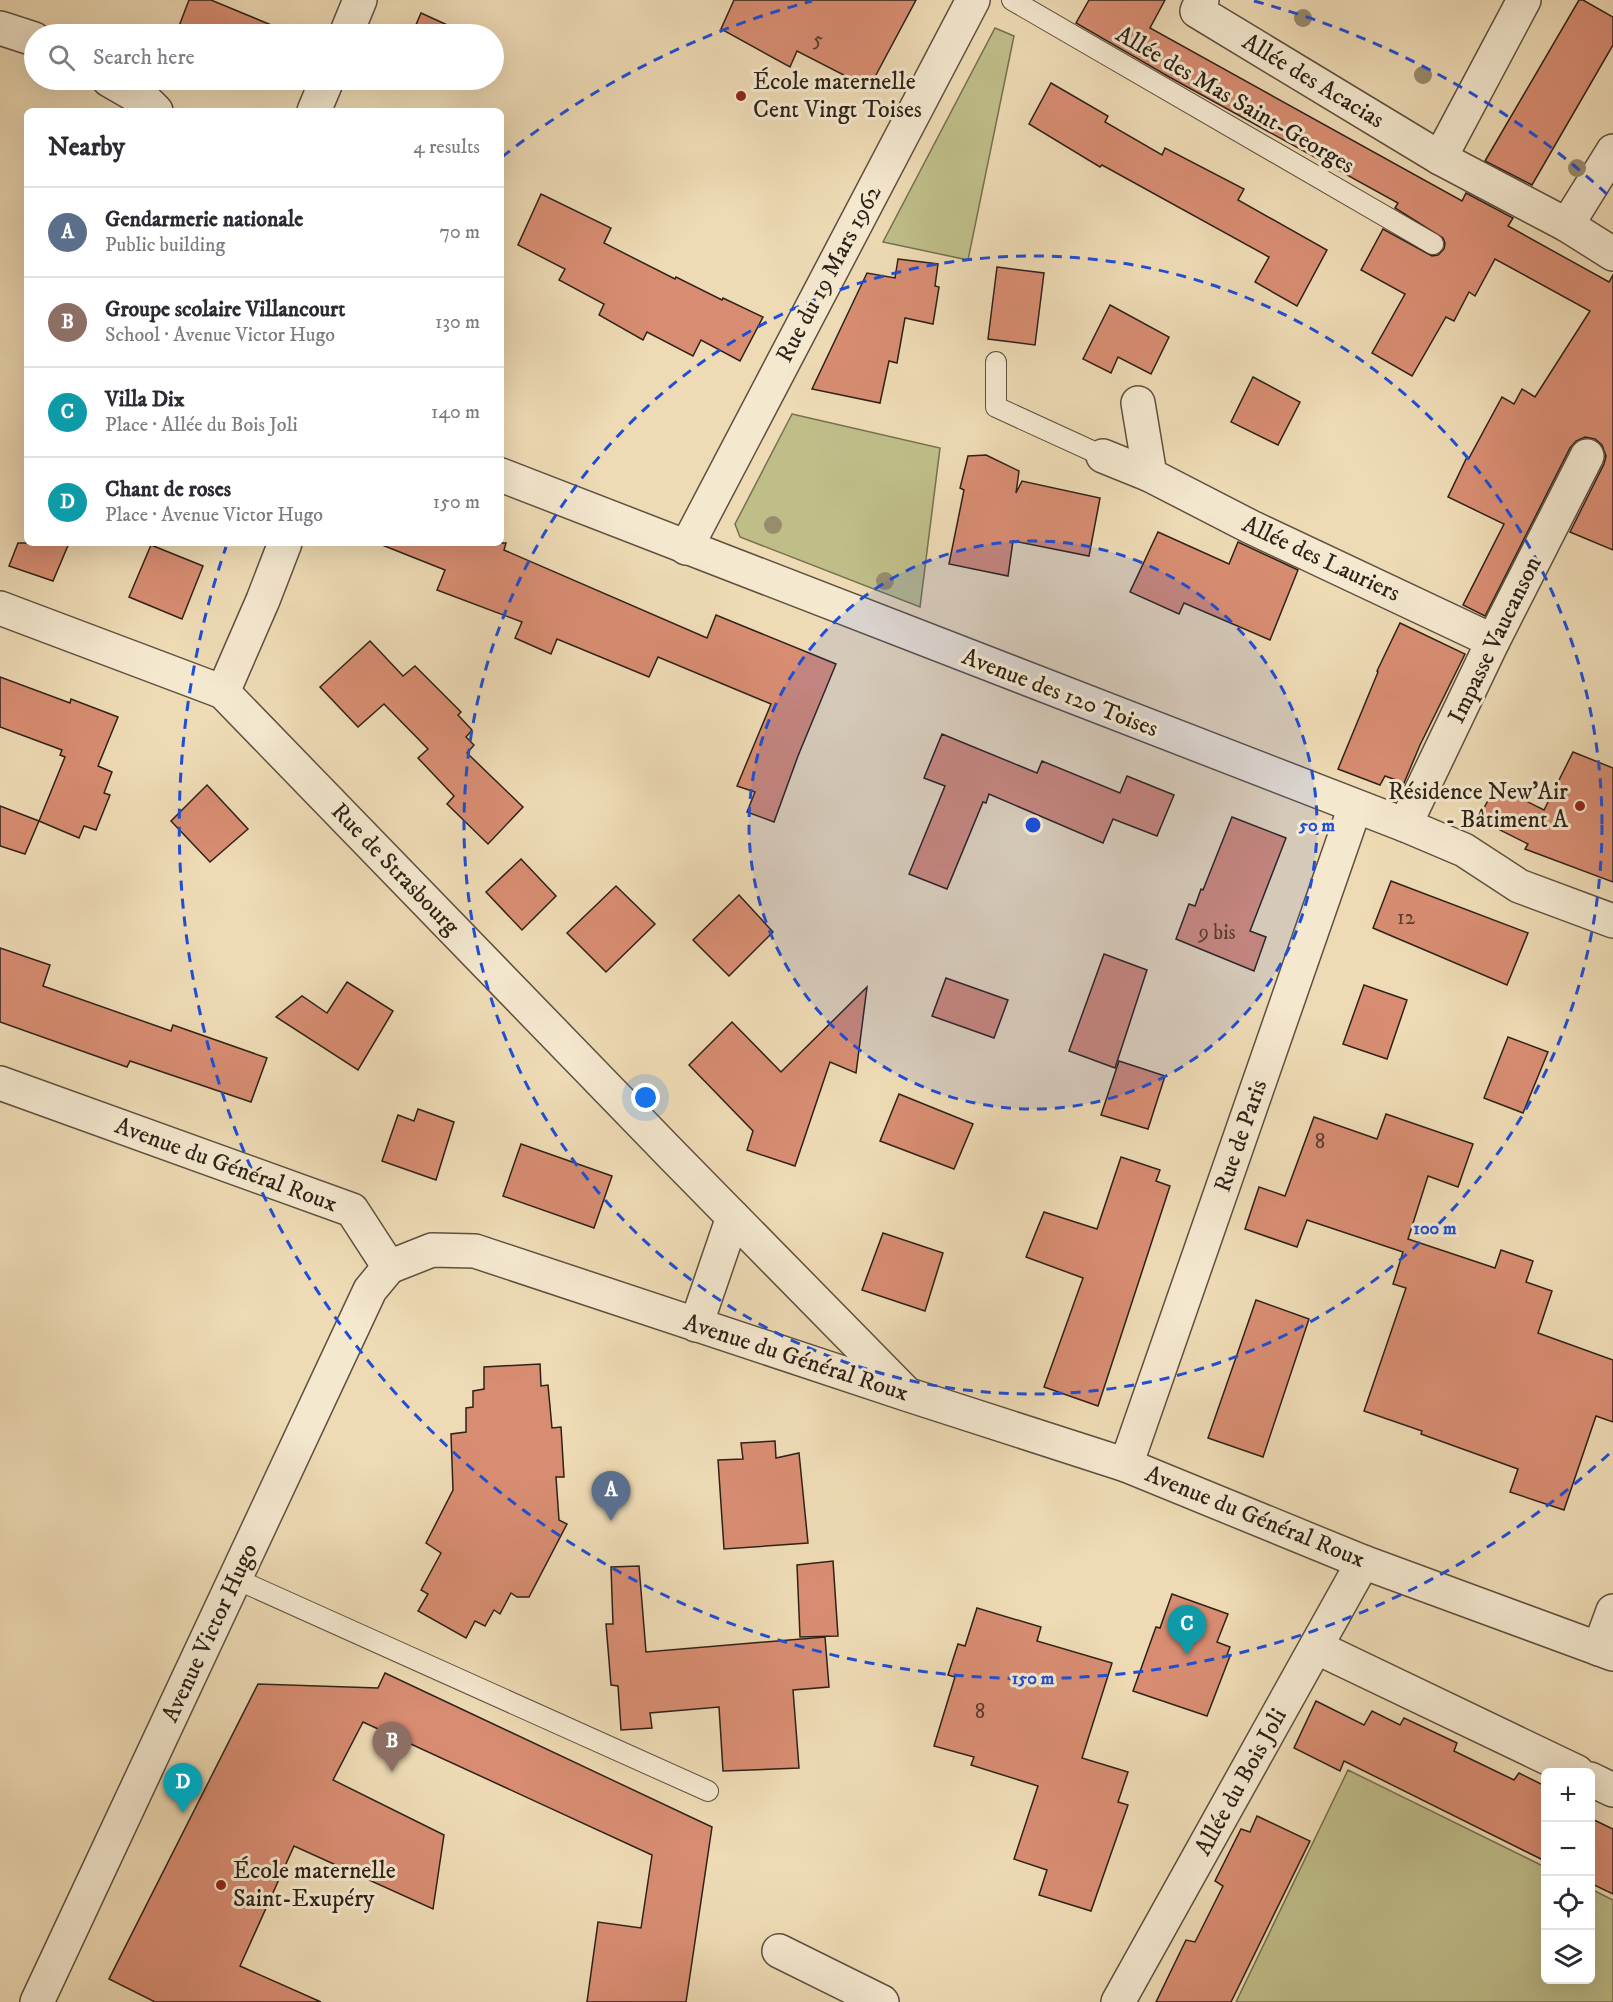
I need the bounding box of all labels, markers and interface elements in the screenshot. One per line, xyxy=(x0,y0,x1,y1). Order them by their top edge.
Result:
street label: Allée des Mas Saint-Georges xyxy=(1110,19,1360,181)
search box xyxy=(24,24,504,90)
house number: 5 xyxy=(813,27,823,53)
street label: Allée des Acacias xyxy=(1237,27,1389,135)
icon: search xyxy=(45,41,78,74)
text: Search here xyxy=(93,44,195,71)
place label: École maternelle Cent Vingt Toises xyxy=(753,67,922,125)
marker: École maternelle Cent Vingt Toises xyxy=(734,89,748,103)
text: Nearby xyxy=(48,131,125,164)
text: 4 results xyxy=(413,135,480,160)
street label: Rue du 19 Mars 1962 xyxy=(770,180,888,368)
text: Gendarmerie nationale xyxy=(105,206,303,233)
text: A xyxy=(61,220,74,245)
text: 70 m xyxy=(439,220,480,245)
text: Public building xyxy=(105,233,225,258)
text: Groupe scolaire Villancourt xyxy=(105,296,345,323)
text: B xyxy=(61,310,74,335)
text: 130 m xyxy=(435,310,480,335)
text: School · Avenue Victor Hugo xyxy=(105,323,335,348)
text: Villa Dix xyxy=(105,386,185,413)
text: C xyxy=(61,400,74,425)
text: 140 m xyxy=(431,400,480,425)
text: Place · Allée du Bois Joli xyxy=(105,413,298,438)
text: Chant de roses xyxy=(105,476,231,503)
text: D xyxy=(60,490,75,515)
text: 150 m xyxy=(433,490,480,515)
text: Place · Avenue Victor Hugo xyxy=(105,503,323,528)
street label: Allée des Lauriers xyxy=(1237,509,1405,609)
street label: Impasse Vaucanson xyxy=(1442,551,1549,728)
street label: Avenue des 120 Toises xyxy=(958,642,1162,744)
place label: Résidence New'Air - Bâtiment A xyxy=(1388,777,1569,835)
street label: Rue de Strasbourg xyxy=(324,797,466,942)
marker: Résidence New'Air - Bâtiment A xyxy=(1573,799,1587,813)
centre of rings xyxy=(1023,815,1043,835)
text: 50 m xyxy=(1298,815,1335,837)
house number: 12 xyxy=(1397,905,1416,931)
house number: 9 bis xyxy=(1197,920,1236,946)
street label: Rue de Paris xyxy=(1208,1076,1274,1196)
your location xyxy=(631,1083,660,1112)
street label: Avenue du Général Roux xyxy=(111,1111,342,1219)
house number: 8 xyxy=(1315,1129,1325,1155)
text: 100 m xyxy=(1413,1218,1457,1240)
street label: Avenue du Général Roux xyxy=(680,1307,912,1409)
street label: Avenue du Général Roux xyxy=(1141,1459,1370,1575)
pin: A xyxy=(592,1472,630,1521)
street label: Avenue Victor Hugo xyxy=(155,1539,265,1727)
pin: C xyxy=(1168,1606,1206,1655)
text: 150 m xyxy=(1012,1668,1055,1690)
house number: 8 xyxy=(975,1699,985,1725)
street label: Allée du Bois Joli xyxy=(1188,1703,1294,1861)
pin: B xyxy=(372,1722,412,1772)
pin: D xyxy=(164,1764,202,1813)
map controls xyxy=(1541,1768,1595,1984)
button: + xyxy=(1541,1768,1595,1822)
button: − xyxy=(1541,1822,1595,1876)
place label: École maternelle Saint-Exupéry xyxy=(233,1856,396,1914)
button: locate xyxy=(1541,1876,1595,1930)
marker: École maternelle Saint-Exupéry xyxy=(214,1878,228,1892)
button: layers xyxy=(1541,1930,1595,1984)

